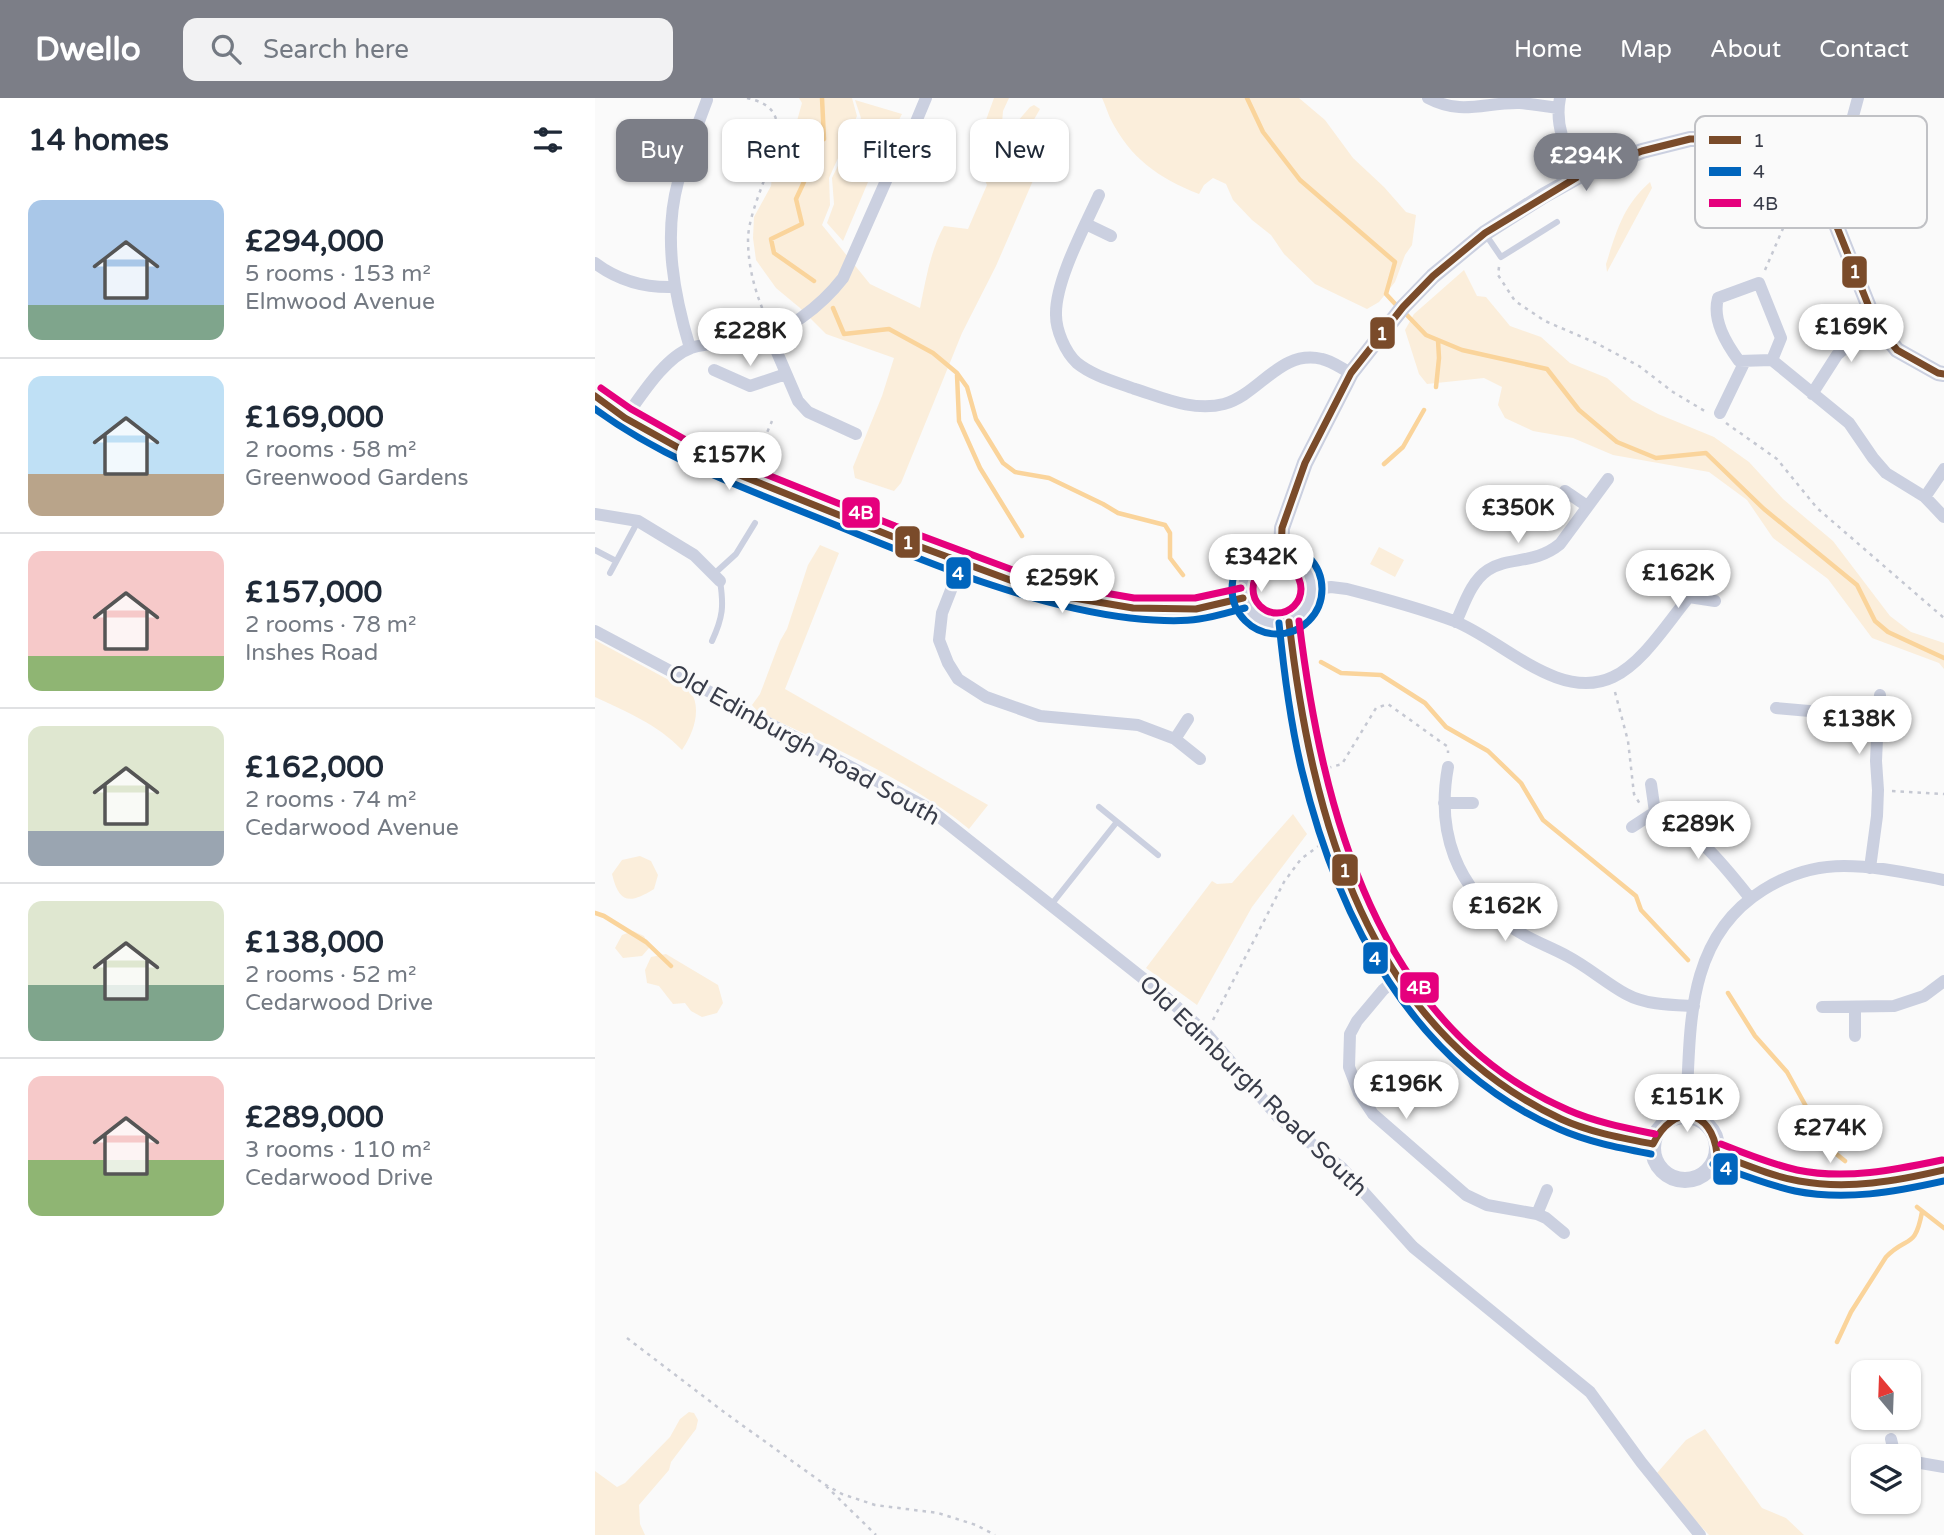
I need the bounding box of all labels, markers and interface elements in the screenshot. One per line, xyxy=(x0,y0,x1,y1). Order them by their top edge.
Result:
search box xyxy=(183,18,673,81)
text: Dwello xyxy=(35,30,141,69)
icon: search xyxy=(207,30,245,68)
text: Search here xyxy=(263,34,409,65)
text: Home xyxy=(1514,35,1582,64)
text: Map xyxy=(1620,35,1672,64)
text: About xyxy=(1710,35,1781,64)
text: Contact xyxy=(1819,35,1909,64)
legend xyxy=(1695,116,1927,228)
chip: Buy xyxy=(616,119,708,182)
chip: Rent xyxy=(722,119,824,182)
chip: Filters xyxy=(838,119,956,182)
chip: New xyxy=(970,119,1069,182)
icon: filters xyxy=(529,121,567,159)
text: 14 homes xyxy=(28,122,169,159)
text: 1 xyxy=(1753,130,1765,152)
pin: £294K xyxy=(1537,134,1635,193)
text: £294K xyxy=(1550,142,1622,170)
text: 4 xyxy=(1753,161,1765,183)
text: 4B xyxy=(1753,193,1778,215)
text: £294,000 xyxy=(245,223,384,260)
icon: home xyxy=(84,228,168,312)
line badge: 1 xyxy=(1841,255,1868,289)
text: 5 rooms · 153 m² xyxy=(245,260,431,288)
text: 1 xyxy=(1849,261,1861,283)
text: Elmwood Avenue xyxy=(245,288,435,316)
pin: £169K xyxy=(1802,304,1900,364)
pin: £228K xyxy=(701,308,799,368)
text: £169K xyxy=(1815,313,1887,341)
line badge: 1 xyxy=(1369,316,1396,350)
text: £228K xyxy=(714,317,786,345)
text: 1 xyxy=(1376,323,1388,345)
text: £169,000 xyxy=(245,399,384,436)
icon: home xyxy=(84,404,168,488)
pin: £157K xyxy=(680,432,778,492)
text: 2 rooms · 58 m² xyxy=(245,436,416,464)
text: £157K xyxy=(693,441,765,469)
text: Greenwood Gardens xyxy=(245,464,469,492)
pin: £350K xyxy=(1469,486,1567,545)
text: £350K xyxy=(1482,494,1554,522)
line badge: 4B xyxy=(841,496,881,529)
text: 4B xyxy=(848,502,874,524)
line badge: 1 xyxy=(894,525,921,559)
text: 1 xyxy=(902,532,914,554)
pin: £342K xyxy=(1212,534,1310,594)
text: £342K xyxy=(1225,543,1297,571)
pin: £162K xyxy=(1629,550,1727,610)
line badge: 4 xyxy=(945,556,972,590)
pin: £259K xyxy=(1013,556,1111,615)
text: £162K xyxy=(1642,559,1714,587)
text: 4 xyxy=(952,563,964,585)
text: £259K xyxy=(1026,564,1098,592)
text: £157,000 xyxy=(245,574,382,611)
icon: home xyxy=(84,579,168,663)
text: 2 rooms · 78 m² xyxy=(245,611,416,639)
text: Inshes Road xyxy=(245,639,378,667)
street label: Old Edinburgh Road South xyxy=(663,658,945,832)
pin: £138K xyxy=(1810,696,1908,756)
text: £138K xyxy=(1823,705,1895,733)
text: £162,000 xyxy=(245,749,384,786)
icon: home xyxy=(84,754,168,838)
text: 2 rooms · 74 m² xyxy=(245,786,416,814)
pin: £289K xyxy=(1649,802,1747,861)
text: £289K xyxy=(1662,810,1734,838)
text: Cedarwood Avenue xyxy=(245,814,459,842)
line badge: 1 xyxy=(1331,853,1359,887)
text: 1 xyxy=(1339,860,1351,882)
pin: £162K xyxy=(1456,884,1554,943)
text: £162K xyxy=(1469,892,1541,920)
text: £138,000 xyxy=(245,924,384,961)
icon: home xyxy=(84,929,168,1013)
line badge: 4 xyxy=(1362,941,1389,975)
text: 4 xyxy=(1369,948,1381,970)
text: 2 rooms · 52 m² xyxy=(245,961,416,989)
street label: Old Edinburgh Road South xyxy=(1133,969,1373,1203)
line badge: 4B xyxy=(1399,971,1440,1004)
text: 4B xyxy=(1406,977,1432,999)
text: Cedarwood Drive xyxy=(245,989,433,1017)
pin: £196K xyxy=(1357,1062,1455,1121)
text: £196K xyxy=(1370,1070,1442,1098)
pin: £151K xyxy=(1638,1074,1736,1134)
text: £151K xyxy=(1651,1083,1723,1111)
text: £289,000 xyxy=(245,1099,384,1136)
icon: home xyxy=(84,1104,168,1188)
pin: £274K xyxy=(1781,1105,1879,1165)
text: £274K xyxy=(1794,1114,1866,1142)
text: 3 rooms · 110 m² xyxy=(245,1136,431,1164)
line badge: 4 xyxy=(1712,1152,1739,1186)
text: 4 xyxy=(1720,1158,1732,1180)
text: Cedarwood Drive xyxy=(245,1164,433,1192)
north arrow xyxy=(1851,1360,1921,1430)
map controls xyxy=(1851,1360,1921,1514)
button: layers xyxy=(1851,1444,1921,1514)

